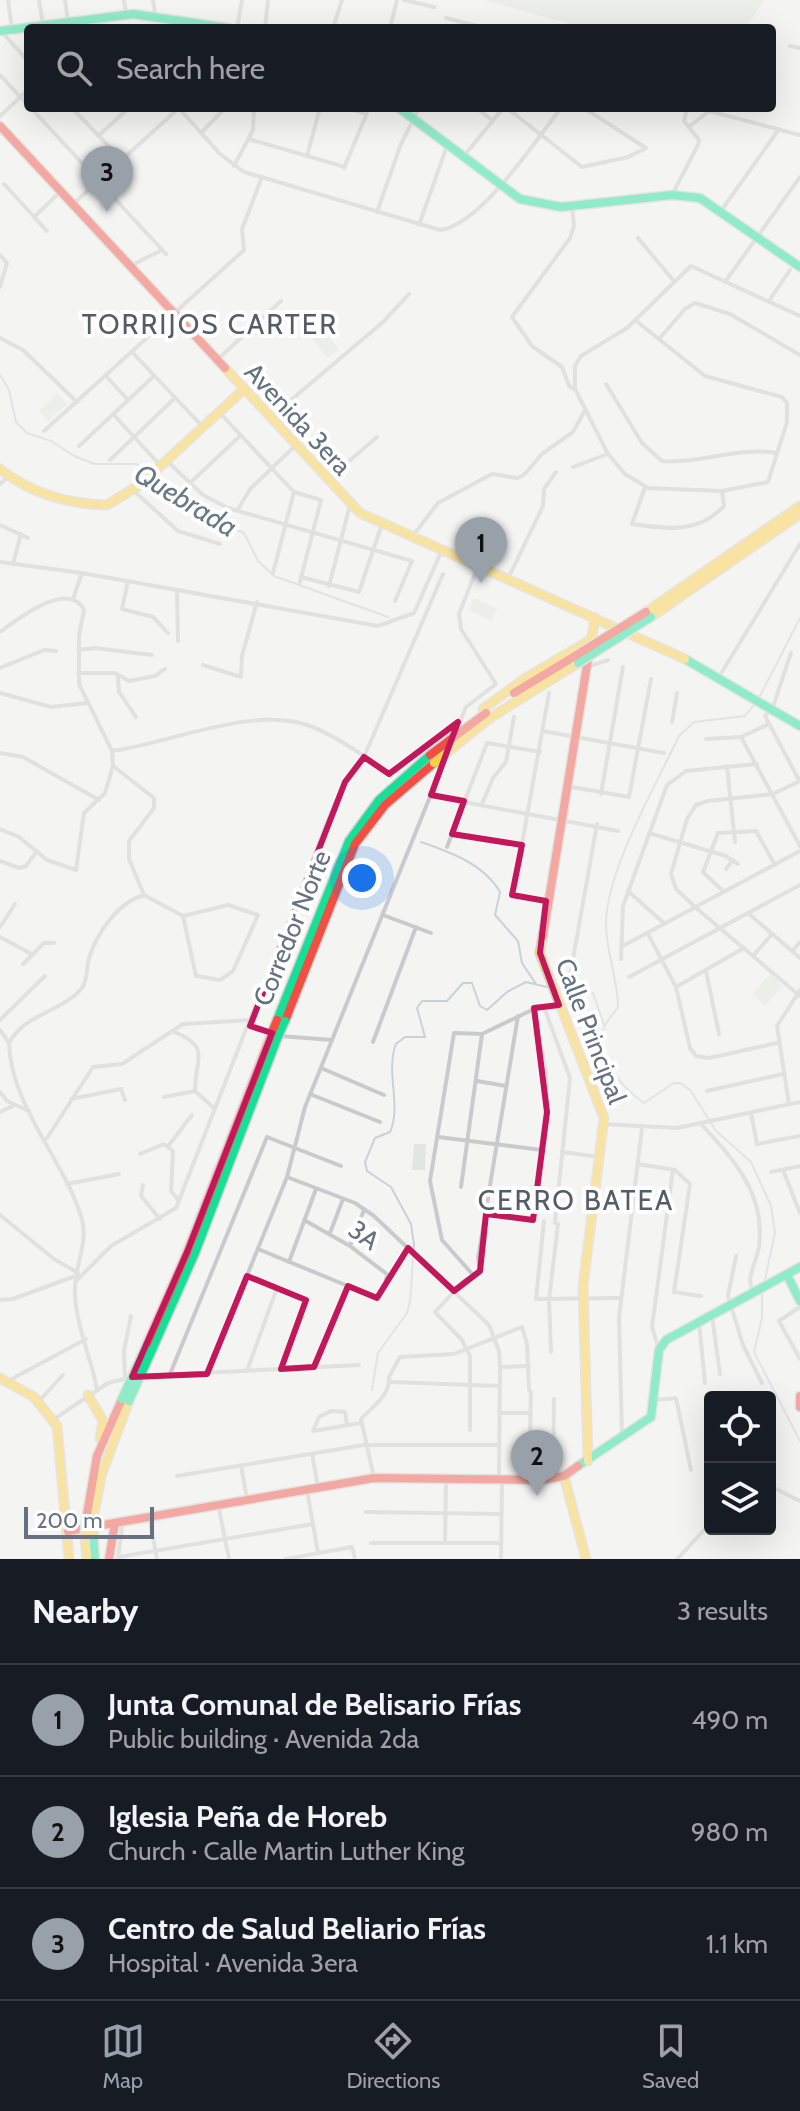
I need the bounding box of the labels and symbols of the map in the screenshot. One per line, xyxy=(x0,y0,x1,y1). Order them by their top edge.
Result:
pin: 3 xyxy=(81,146,133,212)
district label: TORRIJOS CARTER xyxy=(82,307,338,341)
street label: Avenida 3era xyxy=(238,356,358,482)
water label: Quebrada xyxy=(128,456,244,544)
pin: 1 xyxy=(455,517,507,583)
street label: Corredor Norte xyxy=(246,846,338,1010)
your location xyxy=(342,858,382,898)
street label: Calle Principal xyxy=(549,954,633,1108)
district label: CERRO BATEA xyxy=(478,1183,674,1217)
street label: 3A xyxy=(342,1213,386,1257)
pin: 2 xyxy=(511,1430,563,1496)
scale bar xyxy=(24,1503,154,1539)

